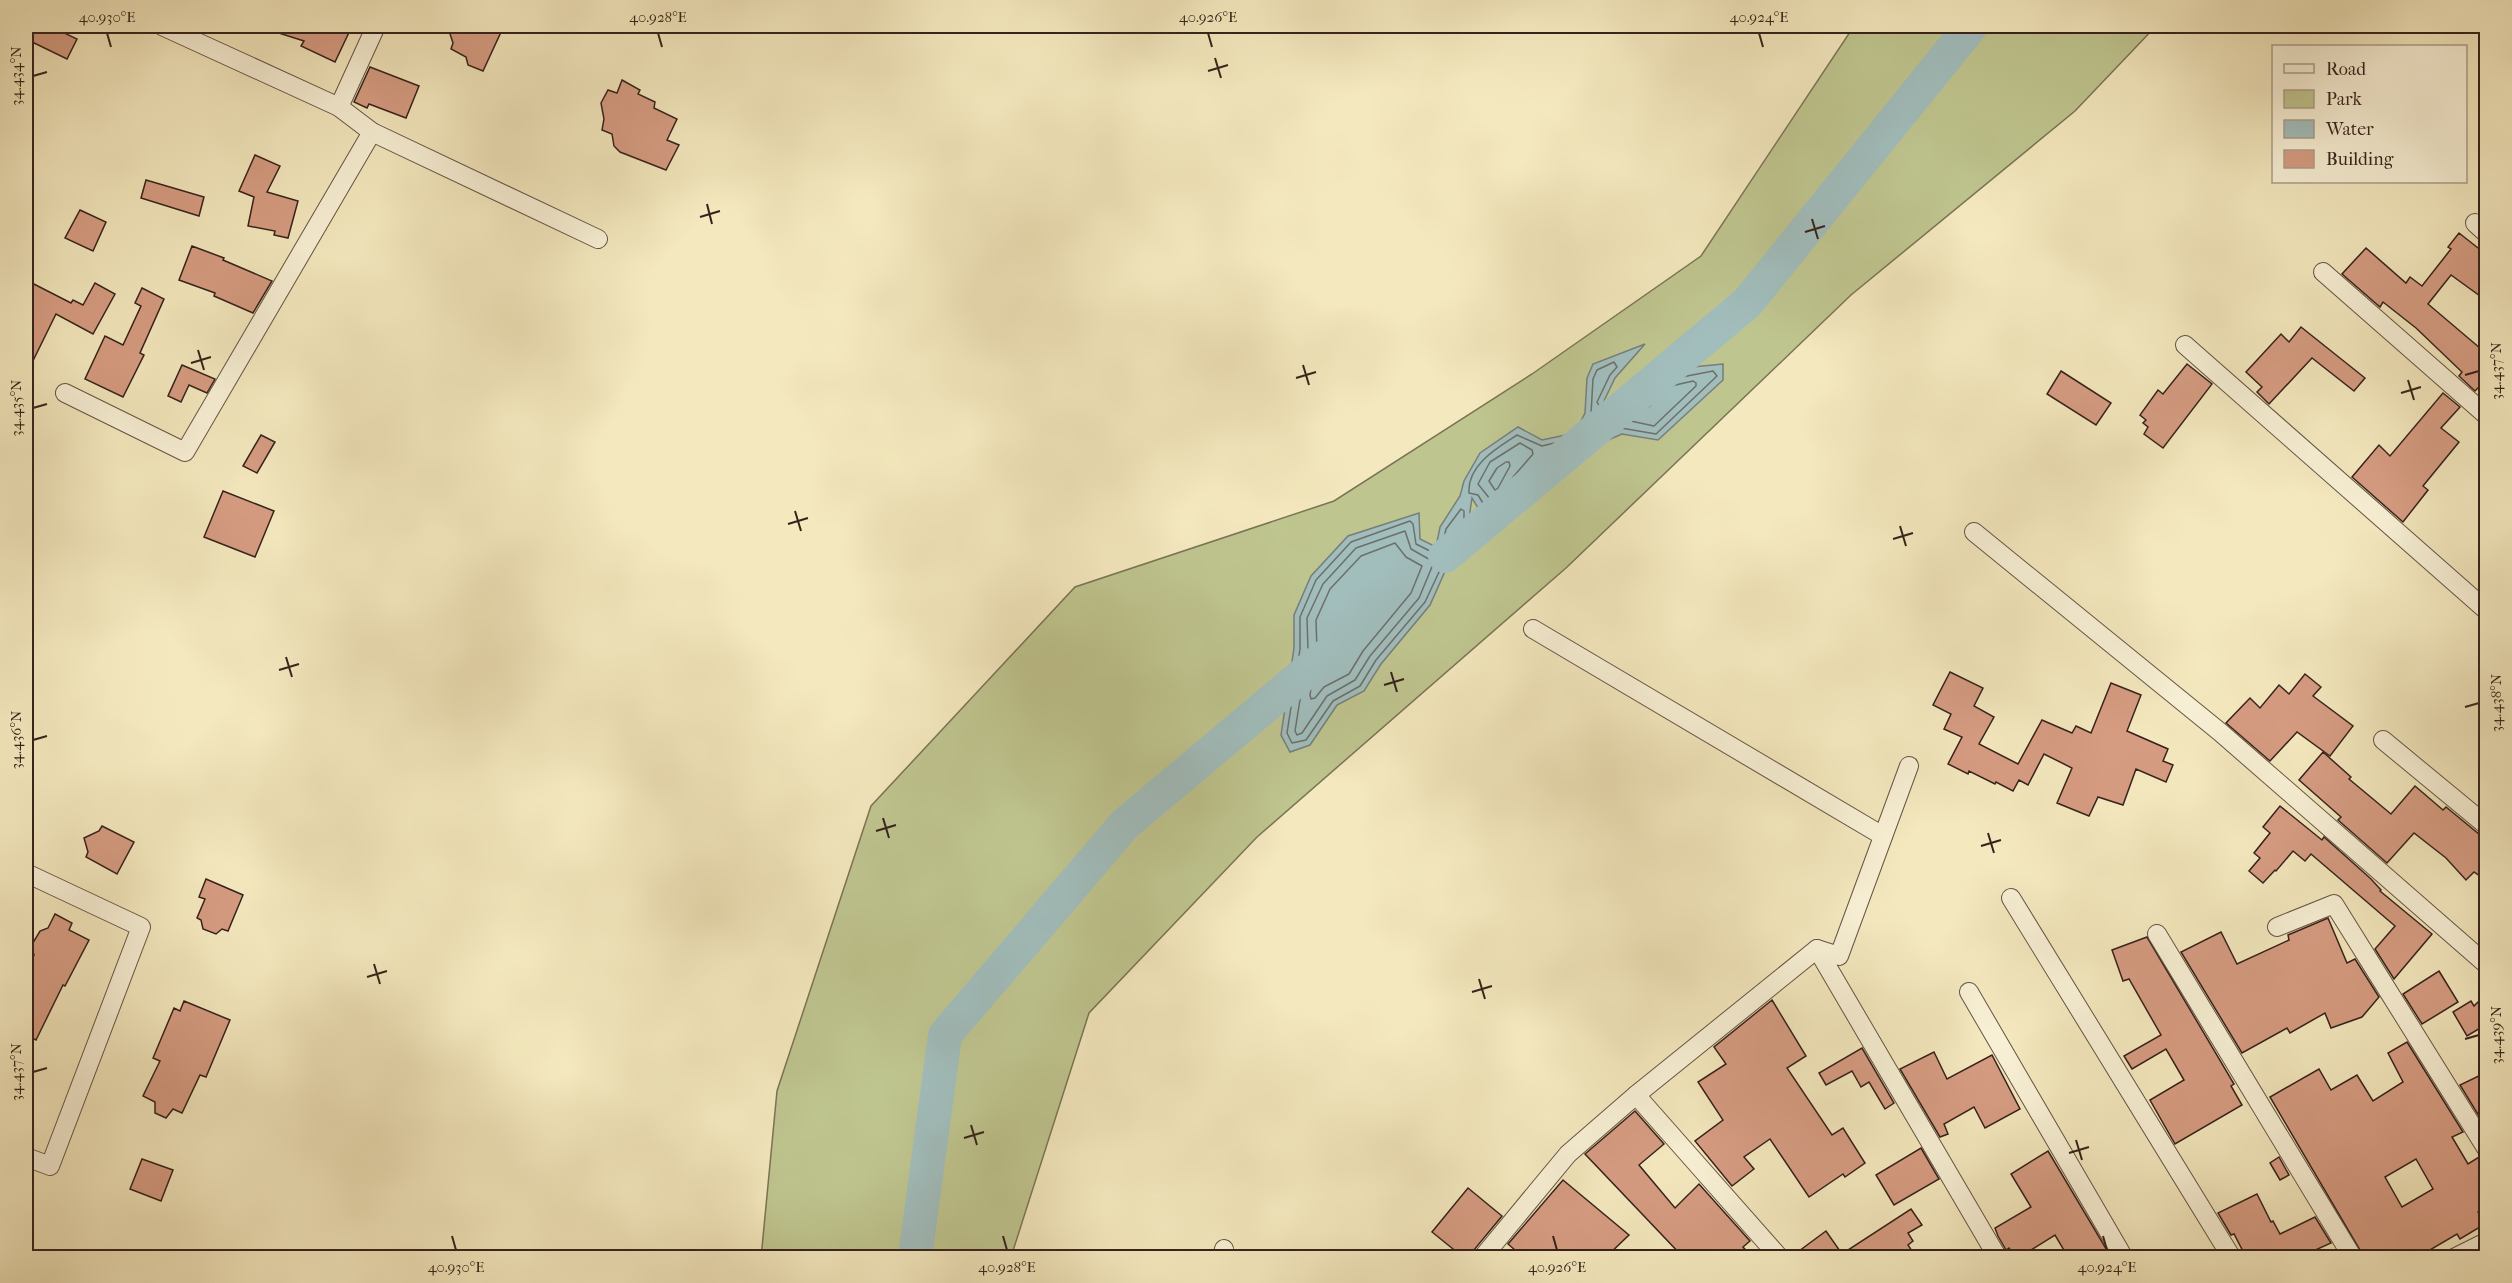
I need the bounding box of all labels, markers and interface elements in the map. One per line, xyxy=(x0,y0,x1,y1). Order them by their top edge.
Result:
text: 40.930°E xyxy=(79,8,135,26)
text: 40.928°E xyxy=(629,8,687,26)
text: 40.926°E xyxy=(1179,8,1237,26)
text: 40.924°E xyxy=(1730,8,1788,26)
legend xyxy=(2272,45,2467,183)
text: 34.434°N xyxy=(7,46,25,106)
text: Road xyxy=(2326,59,2366,80)
text: Park xyxy=(2326,89,2363,110)
text: Water xyxy=(2325,119,2374,140)
text: Building xyxy=(2326,149,2394,170)
text: 34.437°N xyxy=(2487,341,2505,400)
text: 34.435°N xyxy=(7,379,25,437)
text: 34.438°N xyxy=(2487,673,2505,732)
text: 34.436°N xyxy=(7,710,25,769)
text: 34.439°N xyxy=(2487,1005,2505,1064)
text: 34.437°N xyxy=(7,1042,25,1101)
text: 40.930°E xyxy=(428,1258,484,1276)
text: 40.928°E xyxy=(978,1258,1036,1276)
text: 40.926°E xyxy=(1528,1258,1586,1276)
text: 40.924°E xyxy=(2078,1258,2136,1276)

